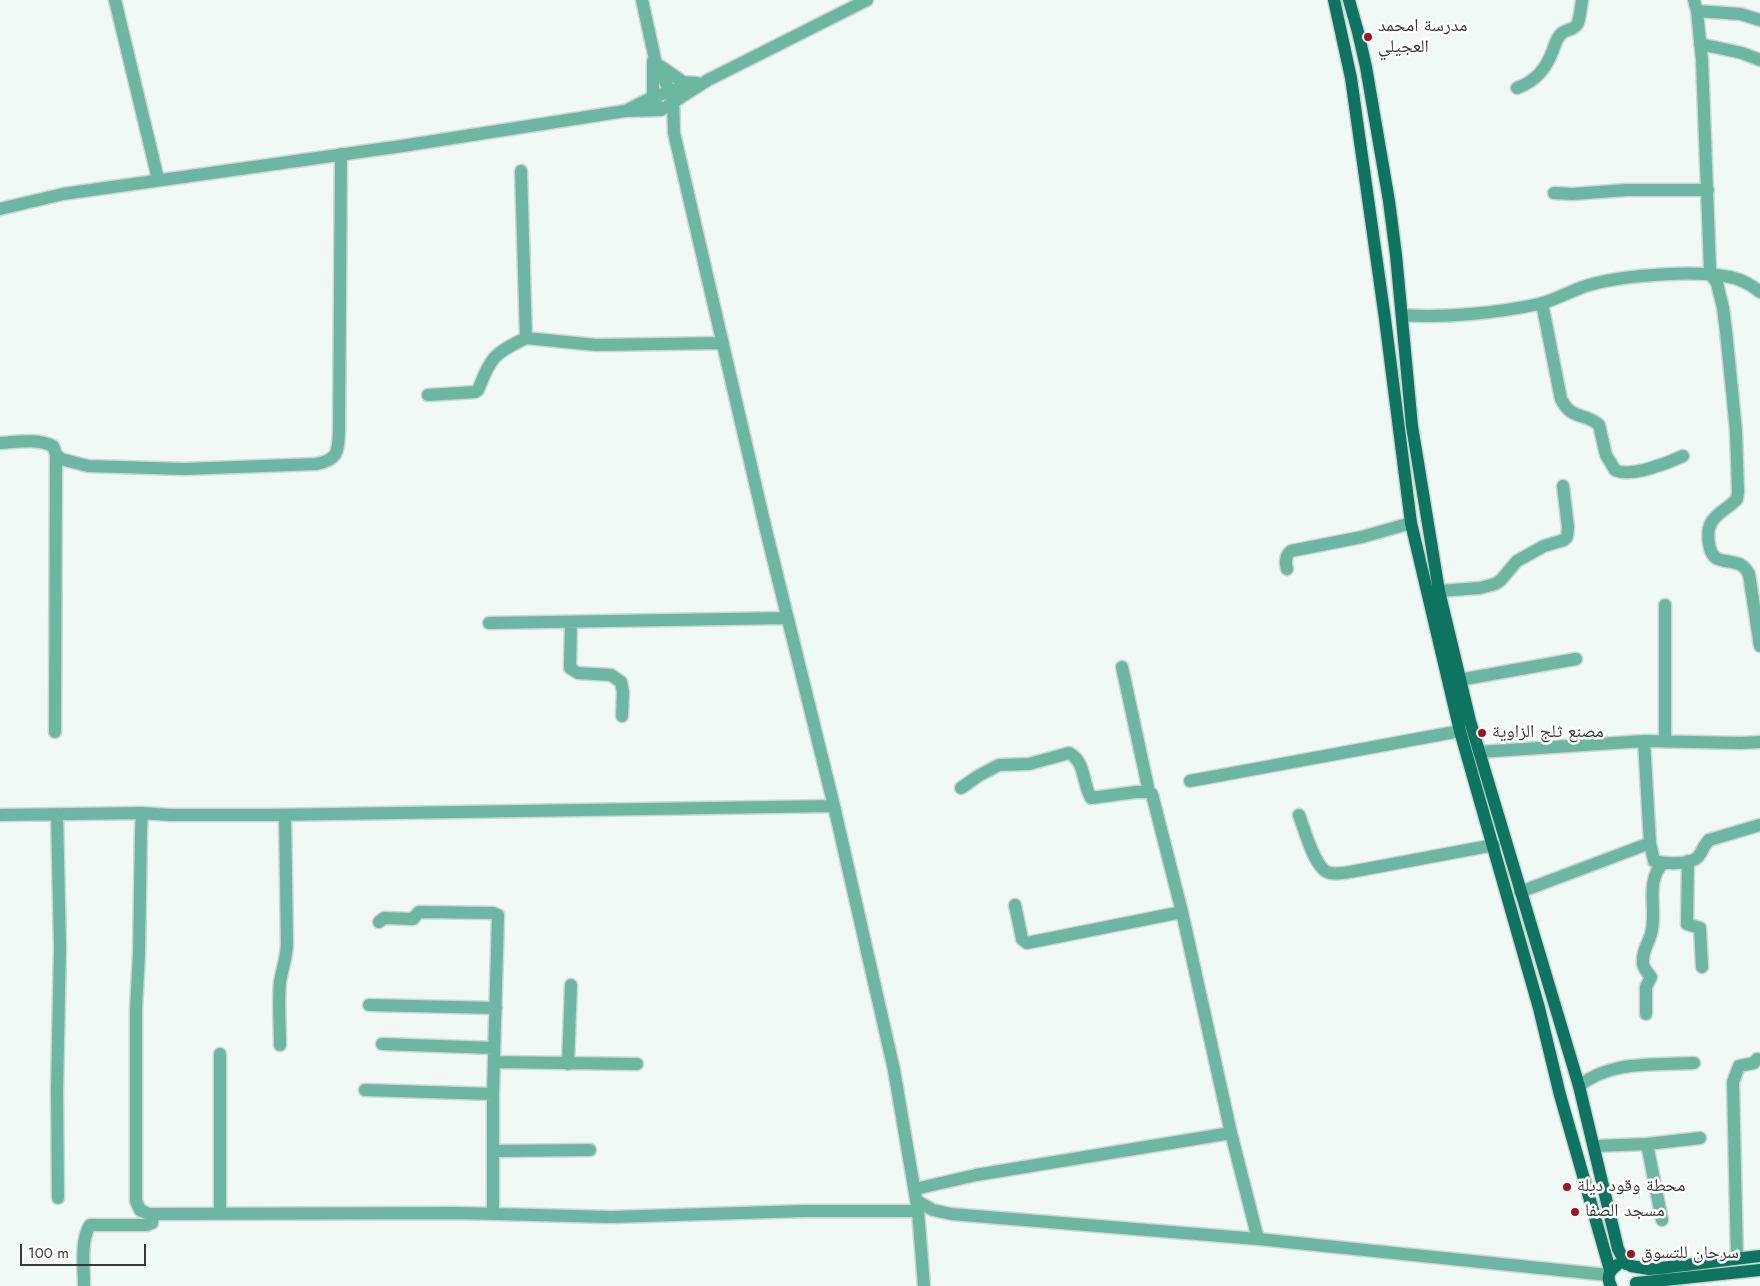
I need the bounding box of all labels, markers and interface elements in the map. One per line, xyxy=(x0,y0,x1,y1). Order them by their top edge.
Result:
place label: مدرسة امحمد العجيلي xyxy=(1378,16,1468,58)
marker: مدرسة امحمد العجيلي xyxy=(1362,31,1374,43)
place label: مصنع ثلج الزاوية xyxy=(1492,722,1604,744)
marker: مصنع ثلج الزاوية xyxy=(1476,727,1488,739)
place label: محطة وقود ديلة xyxy=(1577,1176,1685,1198)
marker: محطة وقود ديلة xyxy=(1561,1181,1573,1193)
place label: مسجد الصفا xyxy=(1585,1201,1665,1223)
marker: مسجد الصفا xyxy=(1569,1206,1581,1218)
scale bar xyxy=(22,1234,149,1266)
text: 100 m xyxy=(28,1242,69,1264)
place label: سرحان للتسوق xyxy=(1641,1243,1739,1265)
marker: سرحان للتسوق xyxy=(1625,1248,1637,1260)

